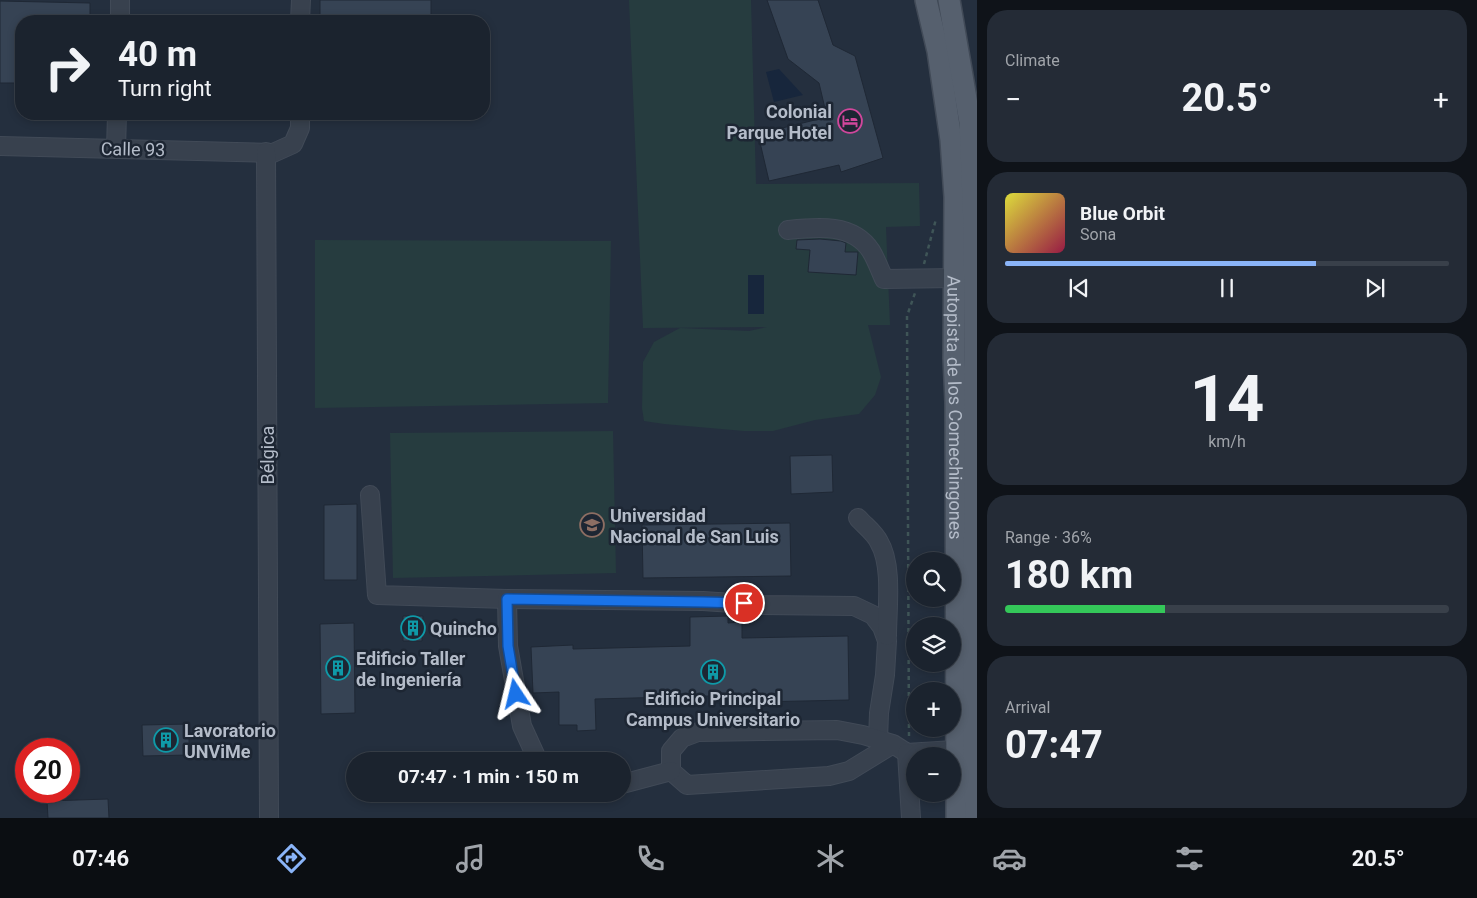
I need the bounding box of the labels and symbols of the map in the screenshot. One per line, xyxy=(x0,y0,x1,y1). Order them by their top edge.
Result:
place label: Colonial Parque Hotel xyxy=(727,101,832,143)
hotel icon: Colonial Parque Hotel xyxy=(837,108,863,134)
street label: Calle 93 xyxy=(101,138,165,160)
street label: Autopista de los Comechingones xyxy=(943,275,967,540)
street label: Bélgica xyxy=(257,426,278,484)
place label: Universidad Nacional de San Luis xyxy=(610,505,779,547)
school or university icon: Universidad Nacional de San Luis xyxy=(579,512,605,538)
pin xyxy=(723,582,765,624)
building icon: Quincho xyxy=(400,615,426,641)
place label: Quincho xyxy=(430,618,497,639)
place label: Edificio Taller de Ingeniería xyxy=(356,648,466,690)
building icon: Edificio Taller de Ingeniería xyxy=(325,655,351,681)
building icon: Edificio Principal Campus Universitario xyxy=(700,659,726,685)
position arrow xyxy=(489,667,541,719)
place label: Edificio Principal Campus Universitario xyxy=(626,688,800,730)
place label: Lavoratorio UNViMe xyxy=(184,720,276,762)
building icon: Lavoratorio UNViMe xyxy=(153,727,179,753)
speed limit sign: 20 xyxy=(15,738,80,803)

